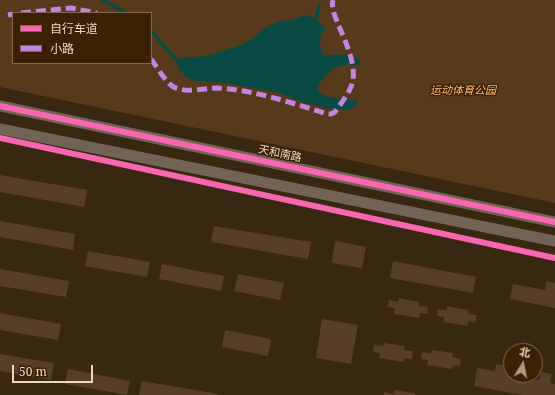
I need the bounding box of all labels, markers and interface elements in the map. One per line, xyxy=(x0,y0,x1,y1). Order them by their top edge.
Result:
legend xyxy=(12,12,152,64)
text: 自行车道 xyxy=(50,20,98,37)
text: 小路 xyxy=(50,40,74,57)
park label: 运动体育公园 xyxy=(430,84,496,98)
street label: 天和南路 xyxy=(257,143,303,165)
north arrow xyxy=(503,343,543,383)
text: 北 xyxy=(518,343,532,360)
scale bar xyxy=(14,357,95,383)
text: 50 m xyxy=(19,363,47,380)

